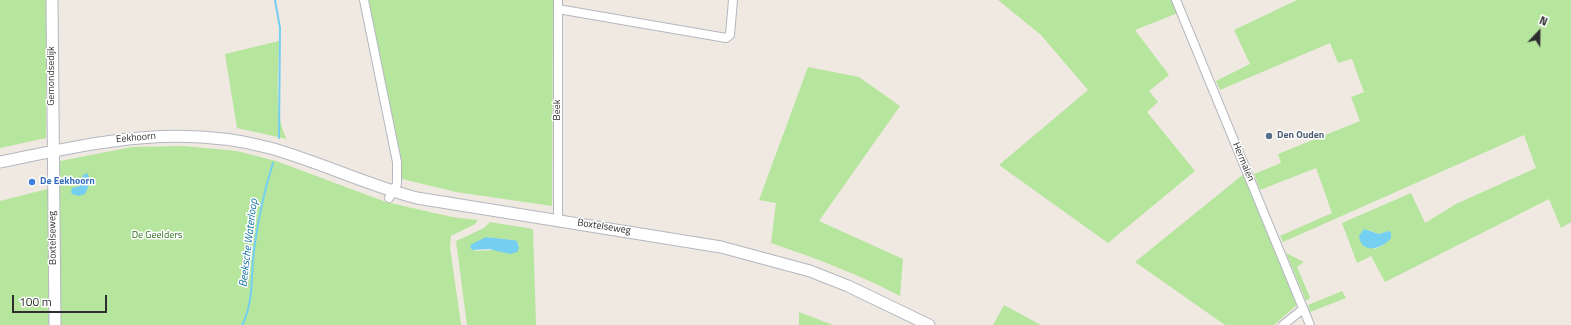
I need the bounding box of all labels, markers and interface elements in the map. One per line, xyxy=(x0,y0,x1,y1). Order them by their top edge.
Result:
north arrow xyxy=(1519,12,1559,52)
text: N xyxy=(1537,12,1550,30)
street label: Gemondsedijk xyxy=(46,46,58,106)
street label: Beek xyxy=(552,99,564,121)
street label: Eekhoorn xyxy=(116,130,156,146)
place label: Den Ouden xyxy=(1277,130,1324,142)
marker: Den Ouden xyxy=(1264,131,1274,141)
street label: Hermalen xyxy=(1229,141,1257,183)
place label: De Eekhoorn xyxy=(40,176,95,188)
marker: De Eekhoorn xyxy=(27,177,37,187)
water label: Beeksche Waterloop xyxy=(237,198,261,288)
street label: Boxtelseweg xyxy=(47,211,59,265)
street label: Boxtelseweg xyxy=(576,217,632,237)
park label: De Geelders xyxy=(132,230,182,242)
scale bar xyxy=(14,287,109,313)
text: 100 m xyxy=(19,292,52,311)

